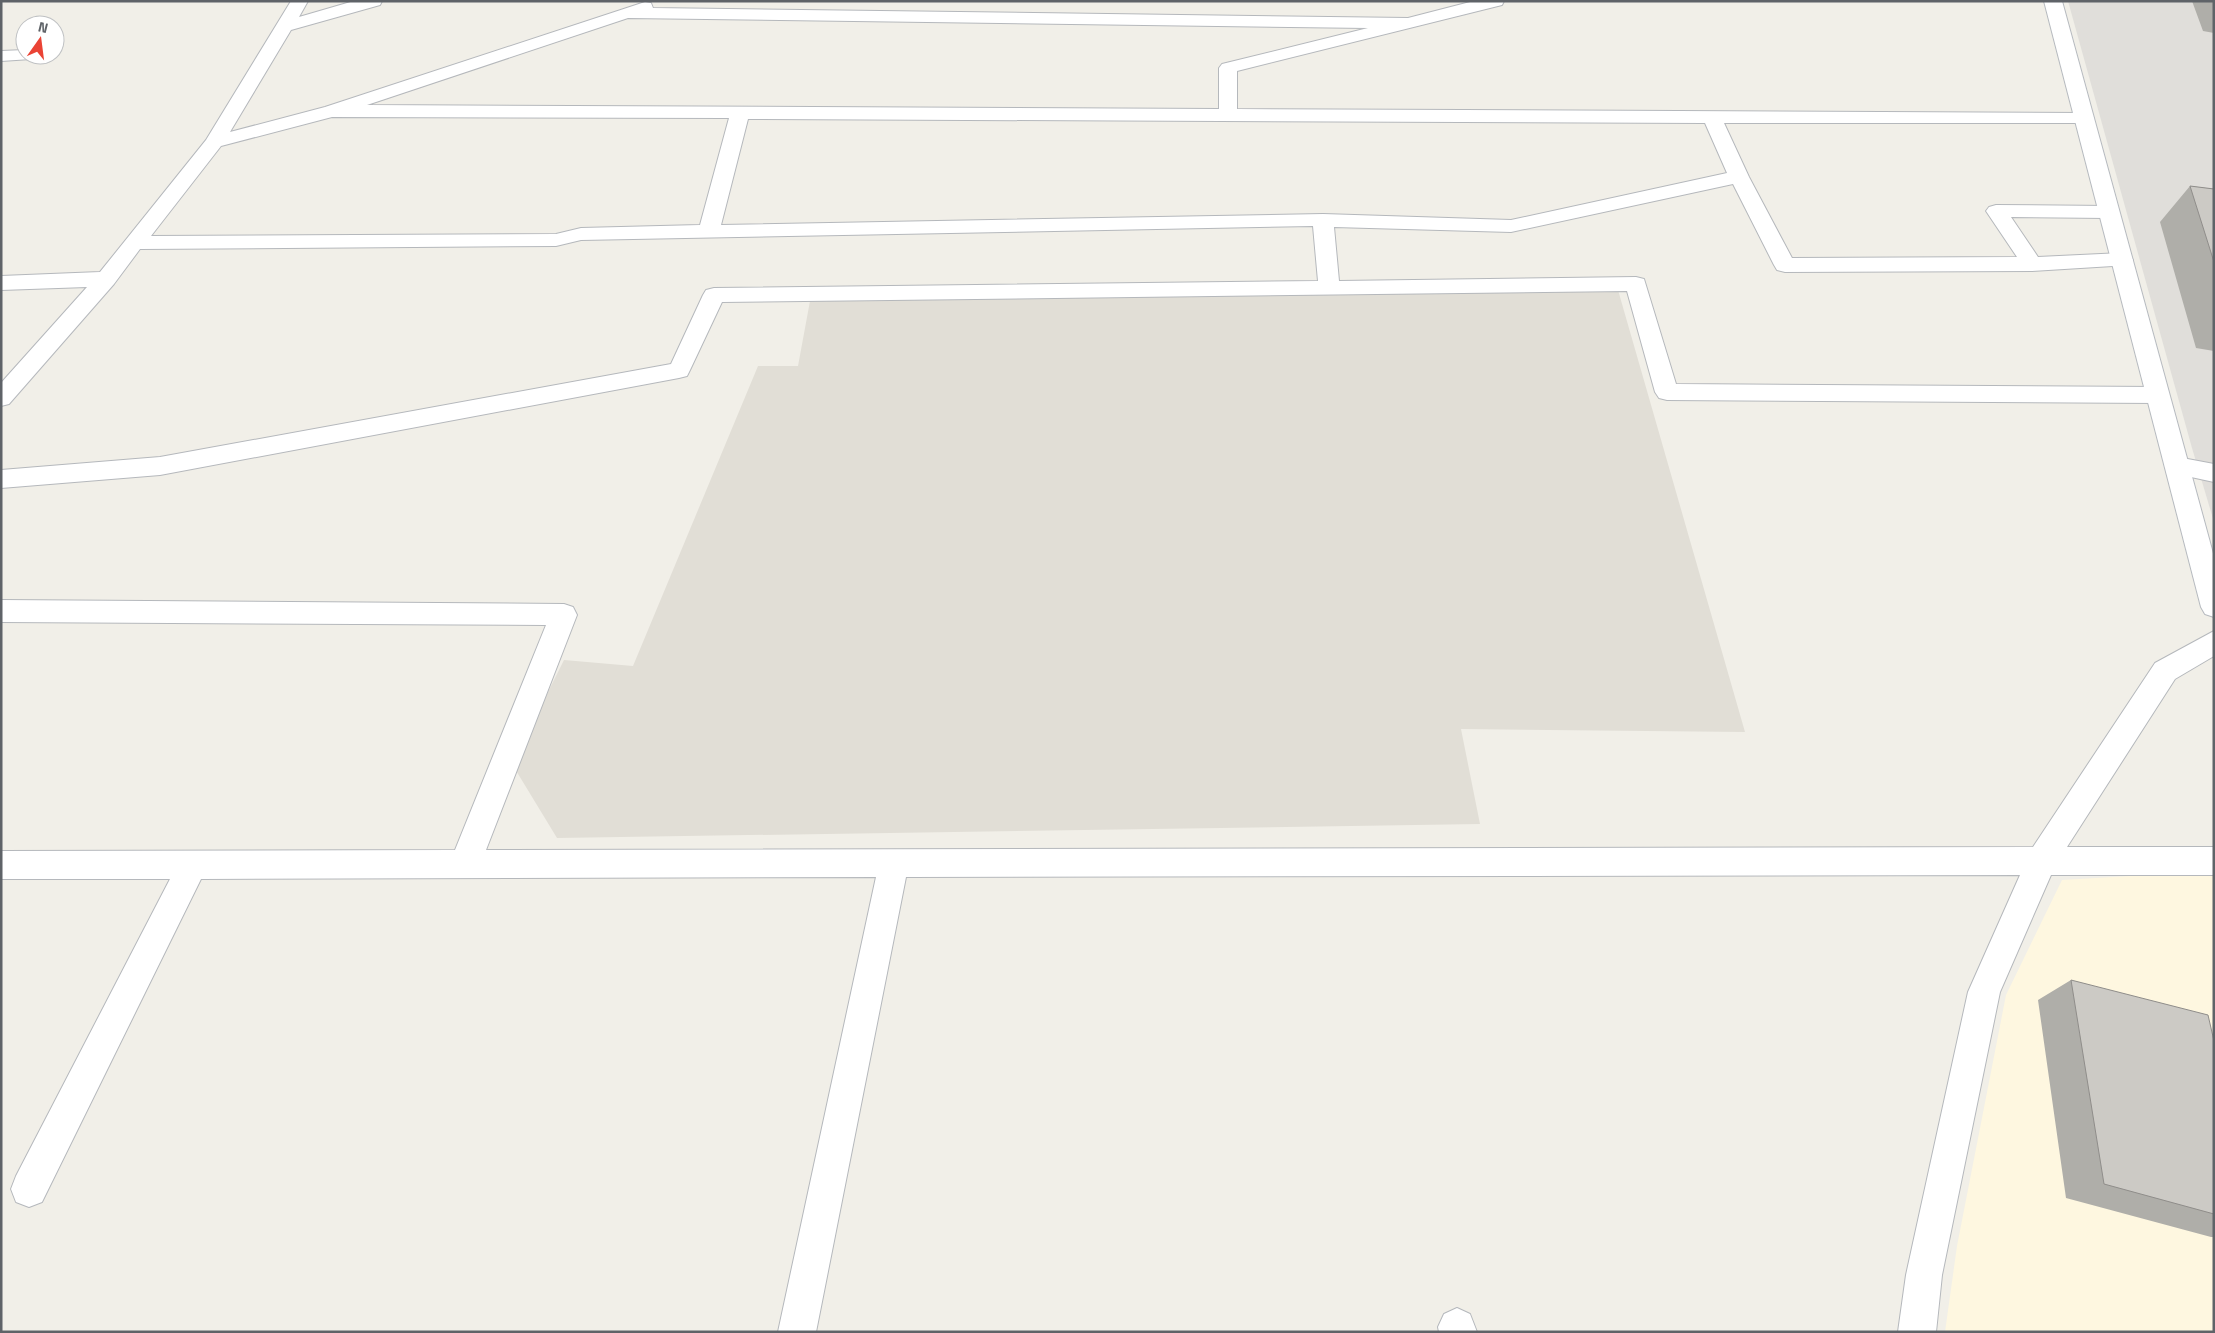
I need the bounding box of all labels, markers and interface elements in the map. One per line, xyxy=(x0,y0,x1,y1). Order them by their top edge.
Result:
north arrow xyxy=(15,15,65,65)
text: N xyxy=(36,16,51,38)

